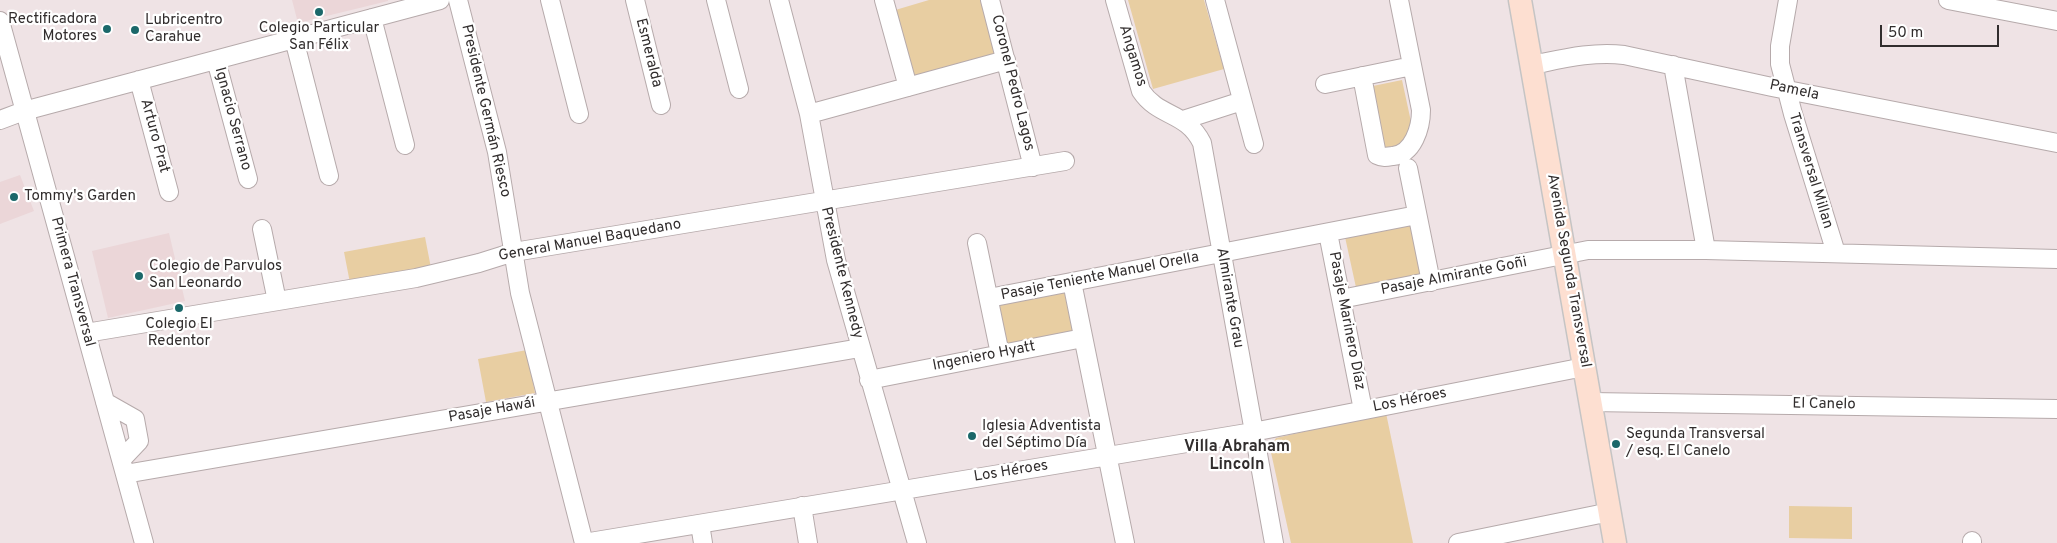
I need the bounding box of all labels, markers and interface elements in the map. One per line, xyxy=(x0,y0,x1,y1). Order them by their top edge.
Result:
marker: Colegio Particular San Félix xyxy=(313,6,325,18)
place label: Rectificadora Motores xyxy=(8,11,97,46)
place label: Lubricentro Carahue xyxy=(145,12,223,47)
street label: Coronel Pedro Lagos xyxy=(986,13,1038,153)
scale bar xyxy=(1882,15,2001,47)
street label: Esmeralda xyxy=(631,17,665,89)
place label: Colegio Particular San Félix xyxy=(259,20,379,55)
marker: Rectificadora Motores xyxy=(101,23,113,35)
street label: Presidente Germán Riesco xyxy=(456,23,514,199)
street label: Angamos xyxy=(1114,23,1150,89)
marker: Lubricentro Carahue xyxy=(129,24,141,36)
text: 50 m xyxy=(1888,24,1923,43)
street label: Ignacio Serrano xyxy=(210,65,254,173)
street label: Pamela xyxy=(1768,77,1820,105)
street label: Arturo Prat xyxy=(136,97,172,175)
street label: Transversal Millan xyxy=(1784,111,1836,231)
street label: Avenida Segunda Transversal xyxy=(1542,173,1594,369)
place label: Tommy's Garden xyxy=(24,188,136,206)
marker: Tommy's Garden xyxy=(8,191,20,203)
street label: Presidente Kennedy xyxy=(816,205,866,341)
street label: Primera Transversal xyxy=(46,215,98,349)
street label: General Manuel Baquedano xyxy=(497,216,683,266)
street label: Almirante Grau xyxy=(1211,246,1247,350)
street label: Pasaje Teniente Manuel Orella xyxy=(999,249,1201,305)
street label: Pasaje Marinero Díaz xyxy=(1324,250,1368,392)
street label: Pasaje Almirante Goñi xyxy=(1379,254,1529,300)
place label: Colegio de Parvulos San Leonardo xyxy=(149,258,282,293)
marker: Colegio de Parvulos San Leonardo xyxy=(133,270,145,282)
marker: Colegio El Redentor xyxy=(173,302,185,314)
place label: Colegio El Redentor xyxy=(145,316,213,351)
street label: Ingeniero Hyatt xyxy=(931,338,1037,376)
street label: Los Héroes xyxy=(1372,385,1448,417)
street label: Pasaje Hawái xyxy=(447,395,537,427)
street label: El Canelo xyxy=(1792,395,1856,415)
place label: Iglesia Adventista del Séptimo Día xyxy=(982,418,1101,453)
place label: Segunda Transversal / esq. El Canelo xyxy=(1626,426,1765,461)
marker: Iglesia Adventista del Séptimo Día xyxy=(966,430,978,442)
district label: Villa Abraham Lincoln xyxy=(1184,438,1290,476)
marker: Segunda Transversal / esq. El Canelo xyxy=(1610,438,1622,450)
street label: Los Héroes xyxy=(973,457,1049,487)

